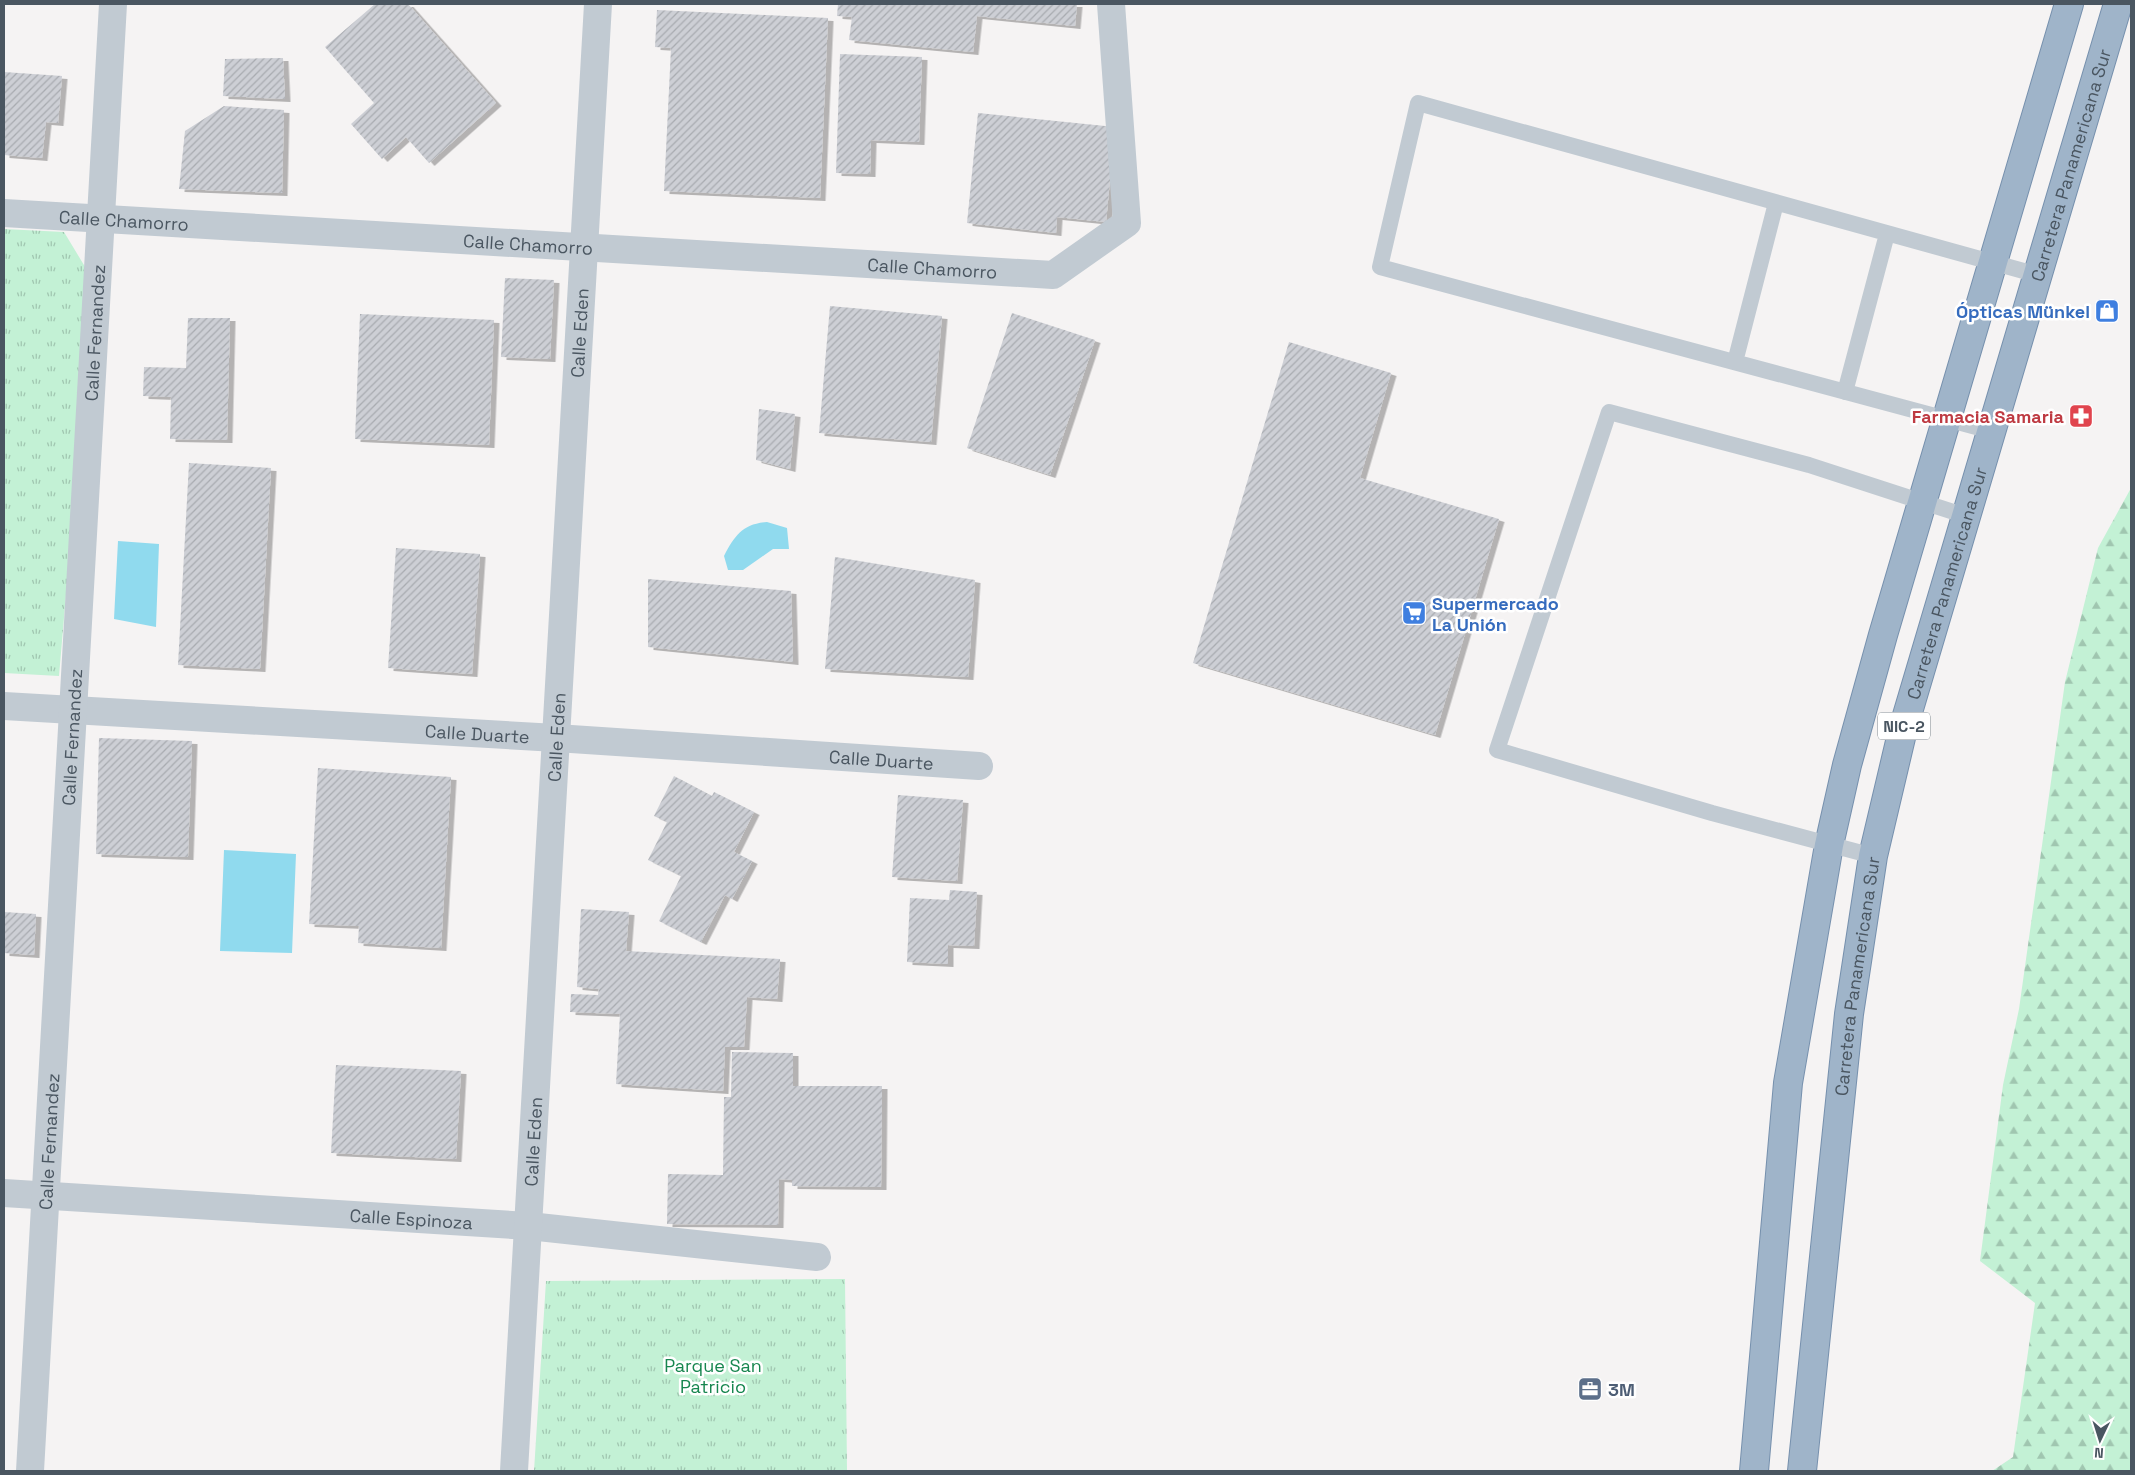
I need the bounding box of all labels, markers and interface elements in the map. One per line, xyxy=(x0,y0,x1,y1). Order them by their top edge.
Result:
street label: Carretera Panamericana Sur xyxy=(2025,46,2116,284)
street label: Calle Chamorro xyxy=(58,205,189,235)
street label: Calle Chamorro xyxy=(463,229,594,259)
street label: Calle Chamorro xyxy=(867,253,998,283)
street label: Calle Fernandez xyxy=(79,264,110,402)
street label: Calle Eden xyxy=(565,288,593,378)
shop icon: Ópticas Münkel xyxy=(2094,298,2120,324)
place label: Ópticas Münkel xyxy=(1956,300,2090,323)
pharmacy icon: Farmacia Samaria xyxy=(2068,403,2094,429)
place label: Farmacia Samaria xyxy=(1912,405,2065,428)
street label: Carretera Panamericana Sur xyxy=(1901,464,1992,702)
place label: Supermercado La Unión xyxy=(1432,592,1559,636)
supermarket icon: Supermercado La Unión xyxy=(1401,600,1427,626)
street label: Calle Fernandez xyxy=(56,668,87,806)
street label: Calle Eden xyxy=(542,692,570,783)
road number: NIC-2 xyxy=(1878,712,1930,739)
street label: Calle Duarte xyxy=(424,719,530,748)
street label: Calle Duarte xyxy=(828,745,934,774)
street label: Carretera Panamericana Sur xyxy=(1829,855,1884,1097)
street label: Calle Fernandez xyxy=(33,1073,64,1211)
street label: Calle Eden xyxy=(519,1096,547,1187)
street label: Calle Espinoza xyxy=(349,1203,473,1234)
park label: Parque San Patricio xyxy=(664,1354,762,1398)
office icon: 3M xyxy=(1577,1376,1603,1402)
place label: 3M xyxy=(1608,1378,1635,1401)
north arrow xyxy=(2075,1415,2125,1465)
text: N xyxy=(2094,1444,2104,1462)

